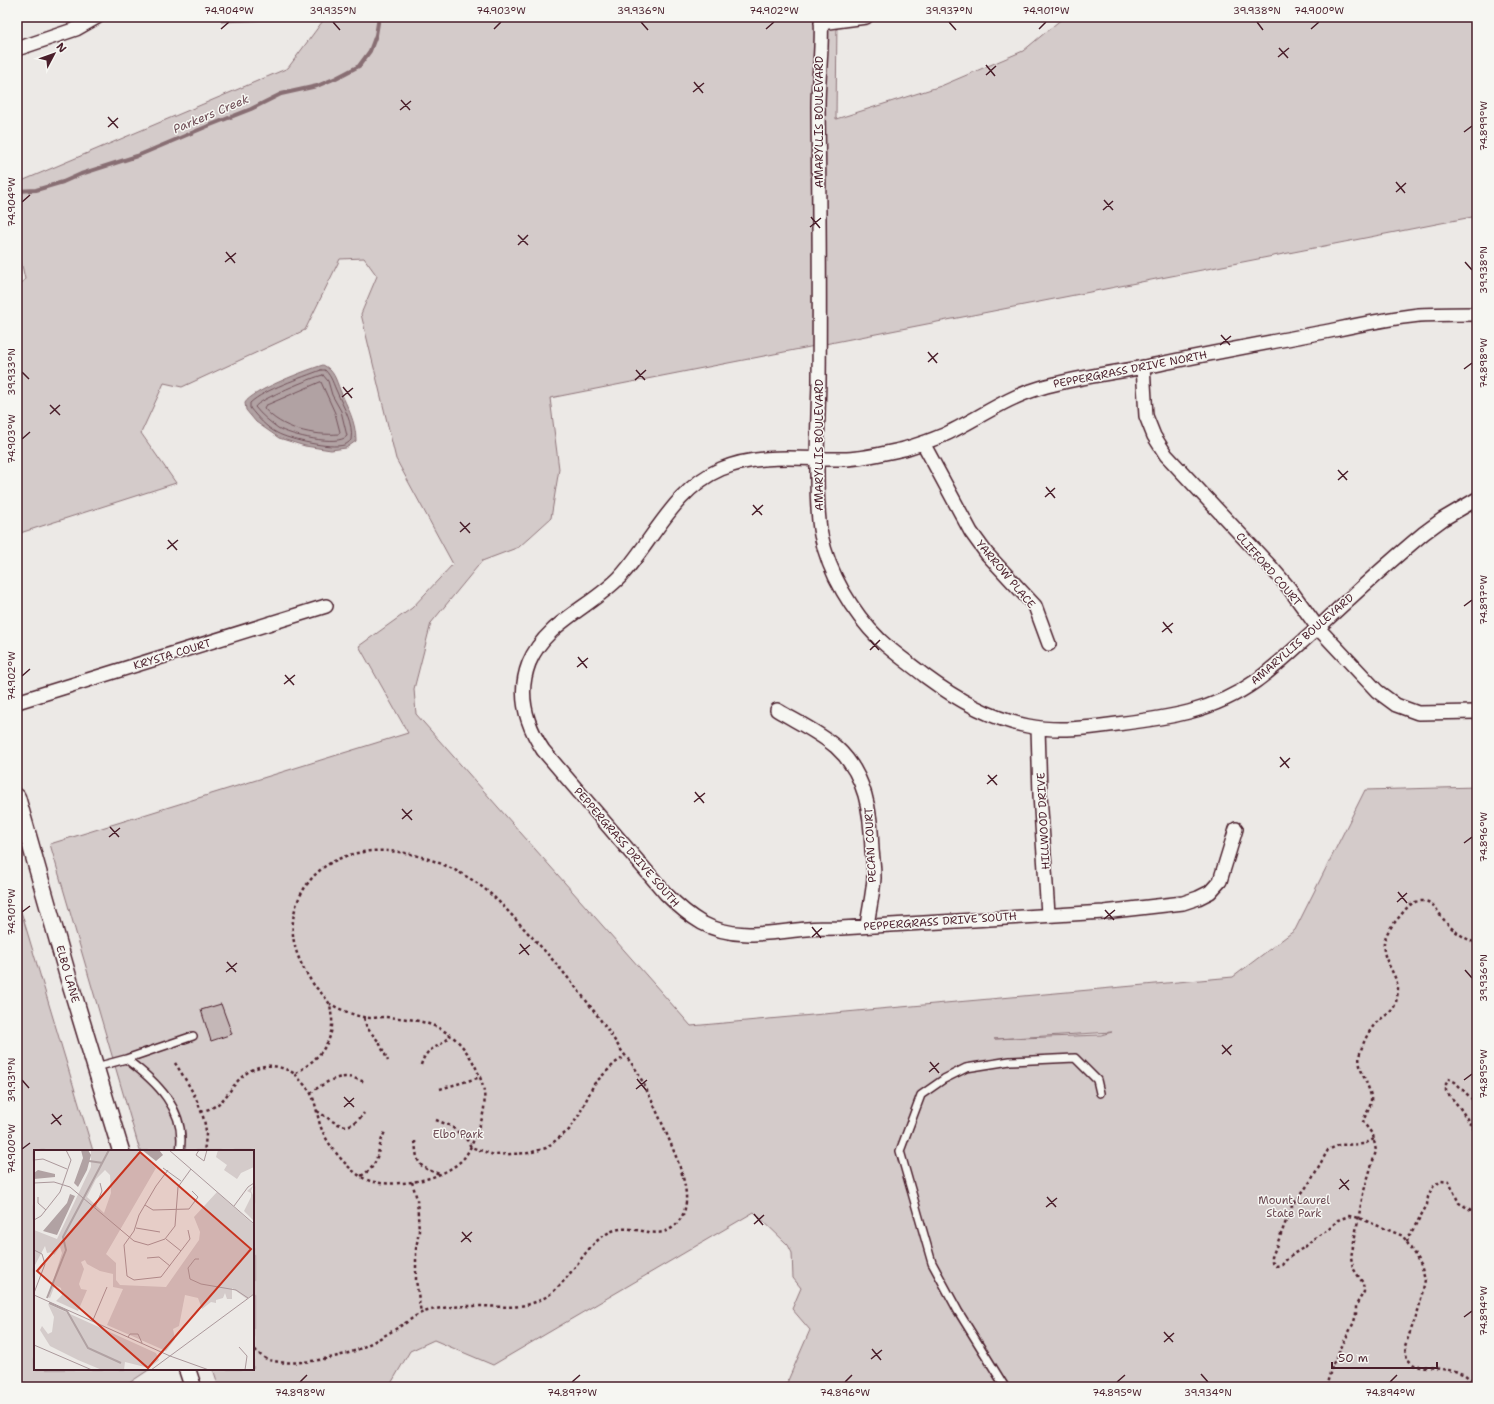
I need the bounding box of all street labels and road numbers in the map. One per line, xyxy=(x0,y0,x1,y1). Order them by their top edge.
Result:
street label: AMARYLLIS BOULEVARD xyxy=(812,56,827,188)
street label: PEPPERGRASS DRIVE NORTH xyxy=(1052,347,1208,392)
street label: AMARYLLIS BOULEVARD xyxy=(812,379,827,511)
street label: CLIFFORD COURT xyxy=(1232,529,1305,610)
street label: YARROW PLACE xyxy=(973,537,1039,612)
street label: AMARYLLIS BOULEVARD xyxy=(1248,590,1357,688)
street label: KRYSTA COURT xyxy=(131,635,213,673)
street label: HILLWOOD DRIVE xyxy=(1033,772,1054,870)
street label: PEPPERGRASS DRIVE SOUTH xyxy=(570,784,683,910)
street label: PECAN COURT xyxy=(861,807,880,883)
street label: PEPPERGRASS DRIVE SOUTH xyxy=(863,909,1017,934)
street label: ELBO LANE xyxy=(52,944,83,1005)

